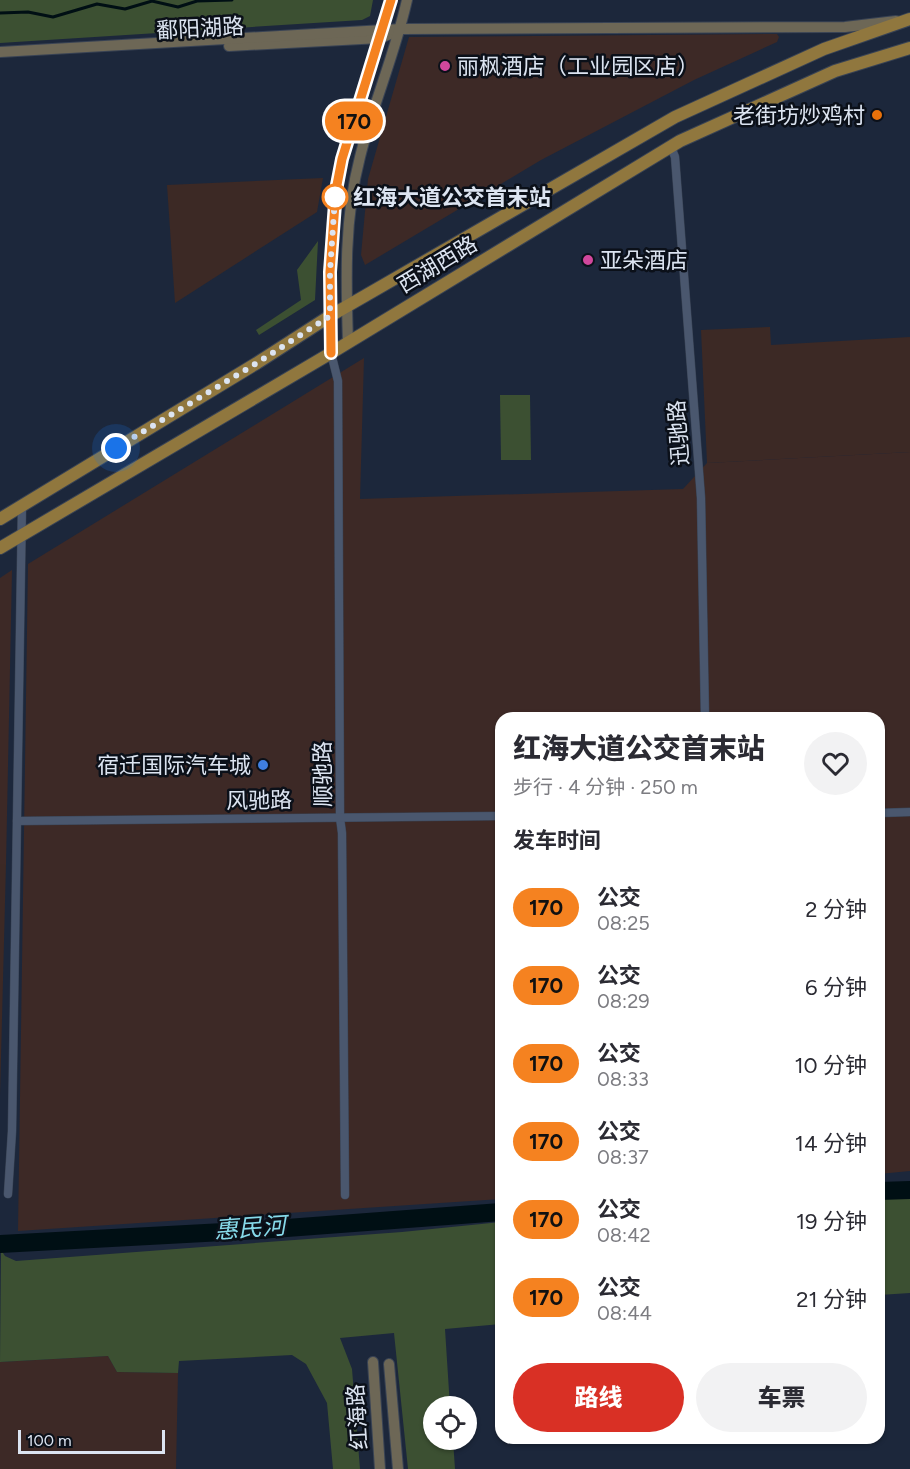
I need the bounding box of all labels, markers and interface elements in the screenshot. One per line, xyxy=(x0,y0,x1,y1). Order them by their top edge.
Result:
street label: 鄱阳湖路 xyxy=(155,13,245,44)
place label: 丽枫酒店（工业园区店） xyxy=(457,53,699,80)
marker: 丽枫酒店（工业园区店） xyxy=(438,59,452,73)
line badge: 170 xyxy=(320,102,388,140)
place label: 老街坊炒鸡村 xyxy=(733,102,865,129)
marker: 老街坊炒鸡村 xyxy=(870,108,884,122)
text: 170 xyxy=(337,109,371,134)
marker: 红海大道公交首末站 xyxy=(322,184,348,210)
place label: 红海大道公交首末站 xyxy=(353,184,551,211)
street label: 西湖西路 xyxy=(393,230,482,299)
place label: 亚朵酒店 xyxy=(600,247,688,274)
marker: 亚朵酒店 xyxy=(581,253,595,267)
street label: 迅驰路 xyxy=(663,399,694,467)
your location xyxy=(101,433,131,463)
text: 红海大道公交首末站 xyxy=(513,731,765,765)
button: heart xyxy=(804,732,867,795)
street label: 顺驰路 xyxy=(309,741,336,807)
place label: 宿迁国际汽车城 xyxy=(97,752,251,779)
marker: 宿迁国际汽车城 xyxy=(256,758,270,772)
text: 步行 · 4 分钟 · 250 m xyxy=(513,775,698,799)
street label: 风驰路 xyxy=(226,786,292,815)
text: 发车时间 xyxy=(513,827,601,854)
text: 公交 xyxy=(597,884,641,911)
text: 170 xyxy=(529,895,563,920)
text: 2 分钟 xyxy=(805,896,867,923)
text: 08:25 xyxy=(597,911,650,935)
text: 公交 xyxy=(597,962,641,989)
text: 170 xyxy=(529,973,563,998)
text: 6 分钟 xyxy=(805,974,867,1001)
text: 08:29 xyxy=(597,989,650,1013)
text: 公交 xyxy=(597,1040,641,1067)
text: 170 xyxy=(529,1051,563,1076)
text: 10 分钟 xyxy=(794,1052,867,1079)
text: 08:33 xyxy=(597,1067,649,1091)
text: 公交 xyxy=(597,1118,641,1145)
text: 170 xyxy=(529,1129,563,1154)
text: 14 分钟 xyxy=(795,1130,867,1157)
text: 08:37 xyxy=(597,1145,649,1169)
text: 公交 xyxy=(597,1196,641,1223)
text: 170 xyxy=(529,1207,563,1232)
text: 19 分钟 xyxy=(796,1208,867,1235)
water label: 惠民河 xyxy=(213,1210,291,1244)
text: 08:42 xyxy=(597,1223,651,1247)
text: 公交 xyxy=(597,1274,641,1301)
text: 170 xyxy=(529,1285,563,1310)
text: 21 分钟 xyxy=(796,1286,867,1313)
text: 08:44 xyxy=(597,1301,652,1325)
button: 路线 xyxy=(513,1363,684,1432)
button: 车票 xyxy=(696,1363,867,1432)
street label: 红海路 xyxy=(342,1383,373,1451)
map controls xyxy=(423,1396,477,1450)
button: locate xyxy=(423,1396,477,1450)
scale bar xyxy=(18,1427,165,1454)
text: 100 m xyxy=(27,1431,72,1450)

